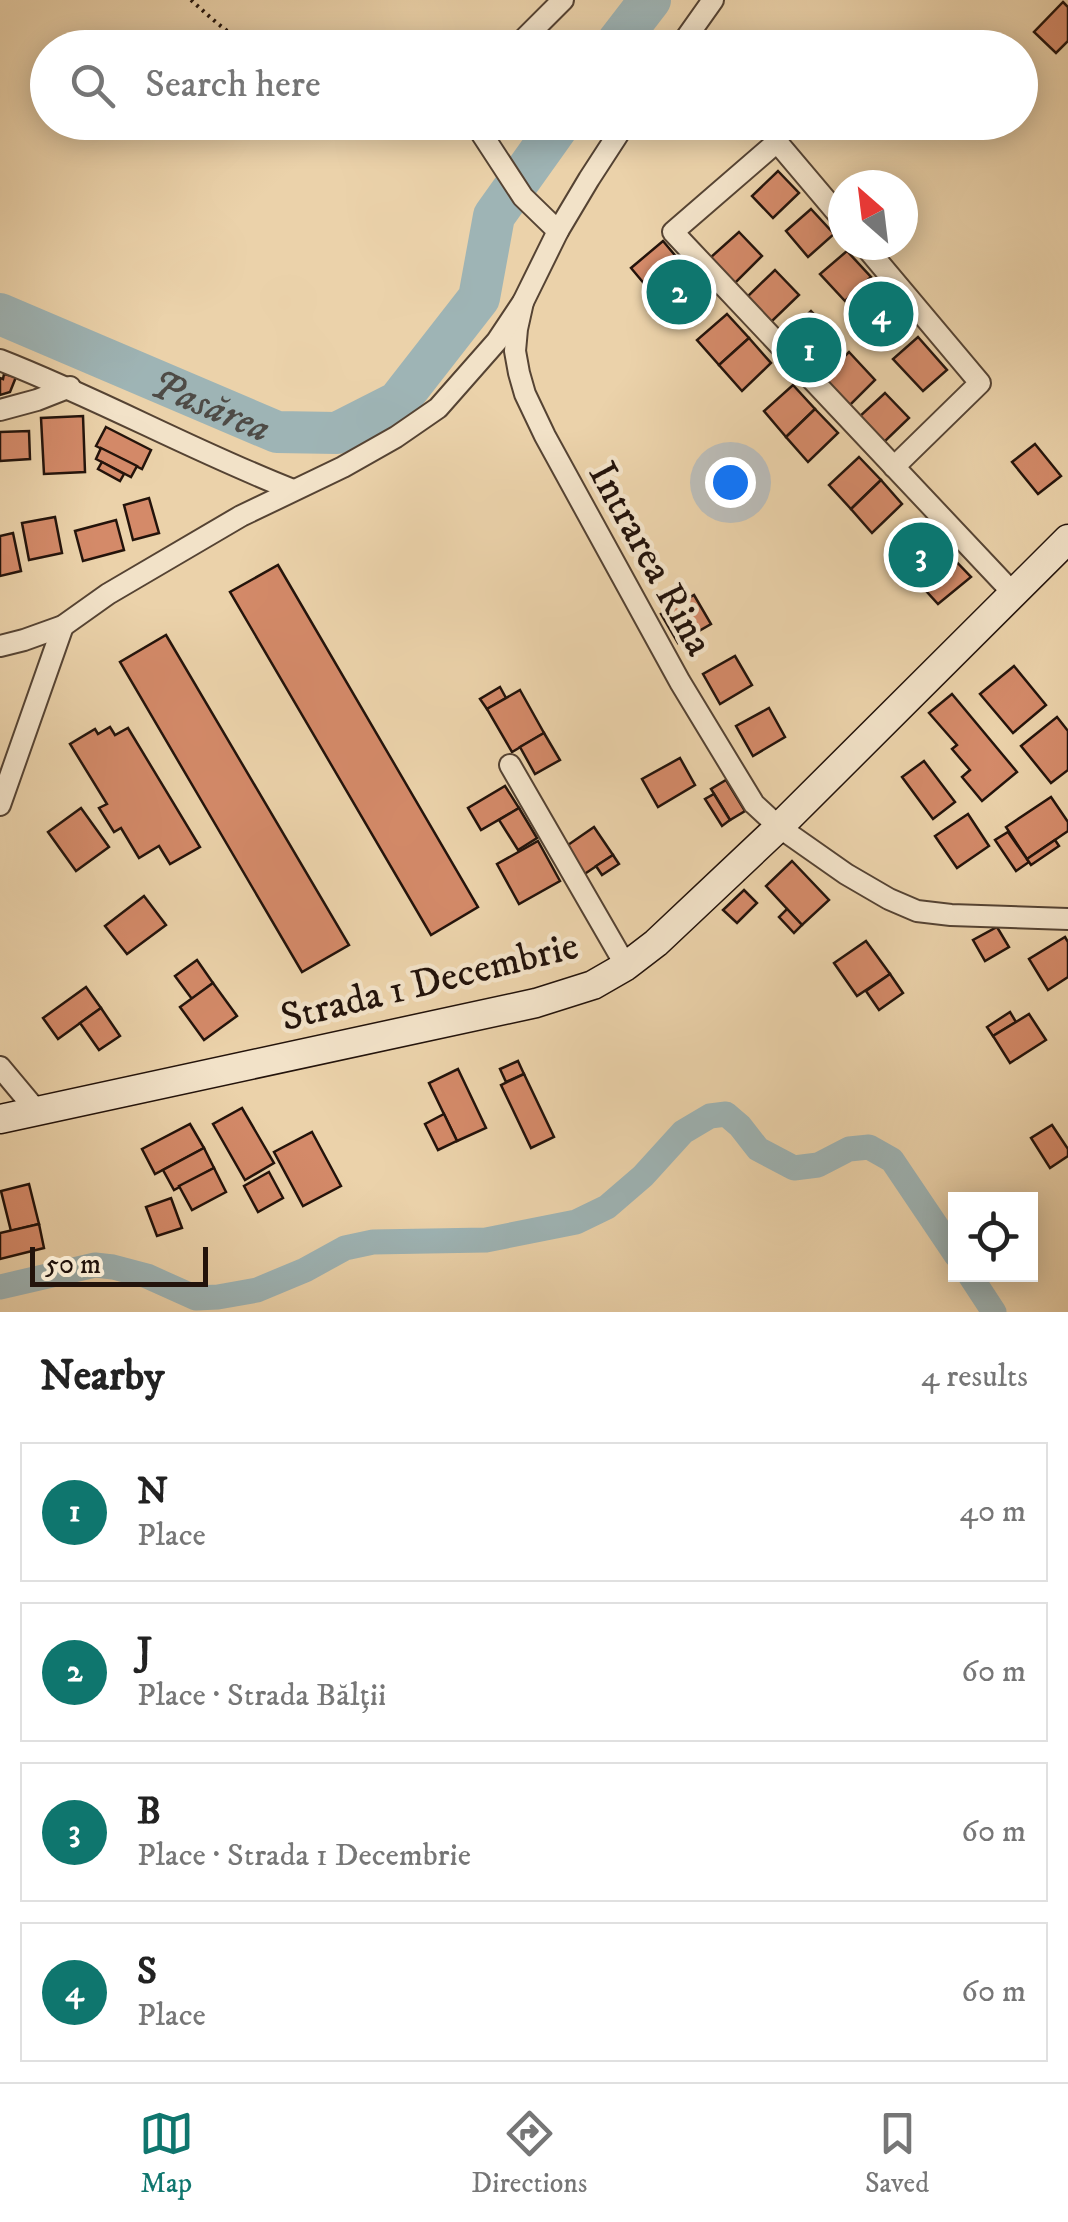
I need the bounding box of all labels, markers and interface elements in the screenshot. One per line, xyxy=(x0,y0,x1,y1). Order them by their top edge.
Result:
search box xyxy=(30,30,1038,140)
icon: search xyxy=(65,58,120,113)
text: Search here xyxy=(145,61,321,109)
north arrow xyxy=(828,170,918,260)
pin: 2 xyxy=(646,254,712,330)
pin: 4 xyxy=(848,276,914,352)
pin: 1 xyxy=(776,312,842,388)
water label: Pasărea xyxy=(142,358,278,455)
street label: Intrarea Rina xyxy=(576,454,723,665)
your location xyxy=(705,457,756,508)
pin: 3 xyxy=(888,518,954,592)
street label: Strada 1 Decembrie xyxy=(276,922,584,1044)
map controls xyxy=(948,1192,1038,1282)
button: locate xyxy=(948,1192,1038,1282)
scale bar xyxy=(30,1242,208,1286)
text: 50 m xyxy=(45,1247,101,1282)
text: Nearby xyxy=(40,1351,164,1403)
text: 4 results xyxy=(921,1357,1028,1397)
text: N xyxy=(137,1468,168,1516)
text: 1 xyxy=(69,1492,80,1532)
text: 40 m xyxy=(959,1492,1026,1532)
text: Place xyxy=(137,1516,206,1556)
text: J xyxy=(137,1628,152,1676)
text: 2 xyxy=(67,1652,82,1692)
text: 60 m xyxy=(961,1652,1026,1692)
text: Place · Strada Bălții xyxy=(137,1676,386,1716)
text: B xyxy=(137,1788,161,1836)
text: 3 xyxy=(69,1812,80,1852)
text: 60 m xyxy=(961,1812,1026,1852)
text: Place · Strada 1 Decembrie xyxy=(137,1836,471,1876)
text: S xyxy=(137,1948,157,1996)
text: 4 xyxy=(65,1972,84,2012)
text: 60 m xyxy=(961,1972,1026,2012)
text: Place xyxy=(137,1996,206,2036)
tab: Map xyxy=(139,2106,194,2201)
tab: Directions xyxy=(471,2106,587,2201)
tab: Saved xyxy=(865,2106,929,2201)

